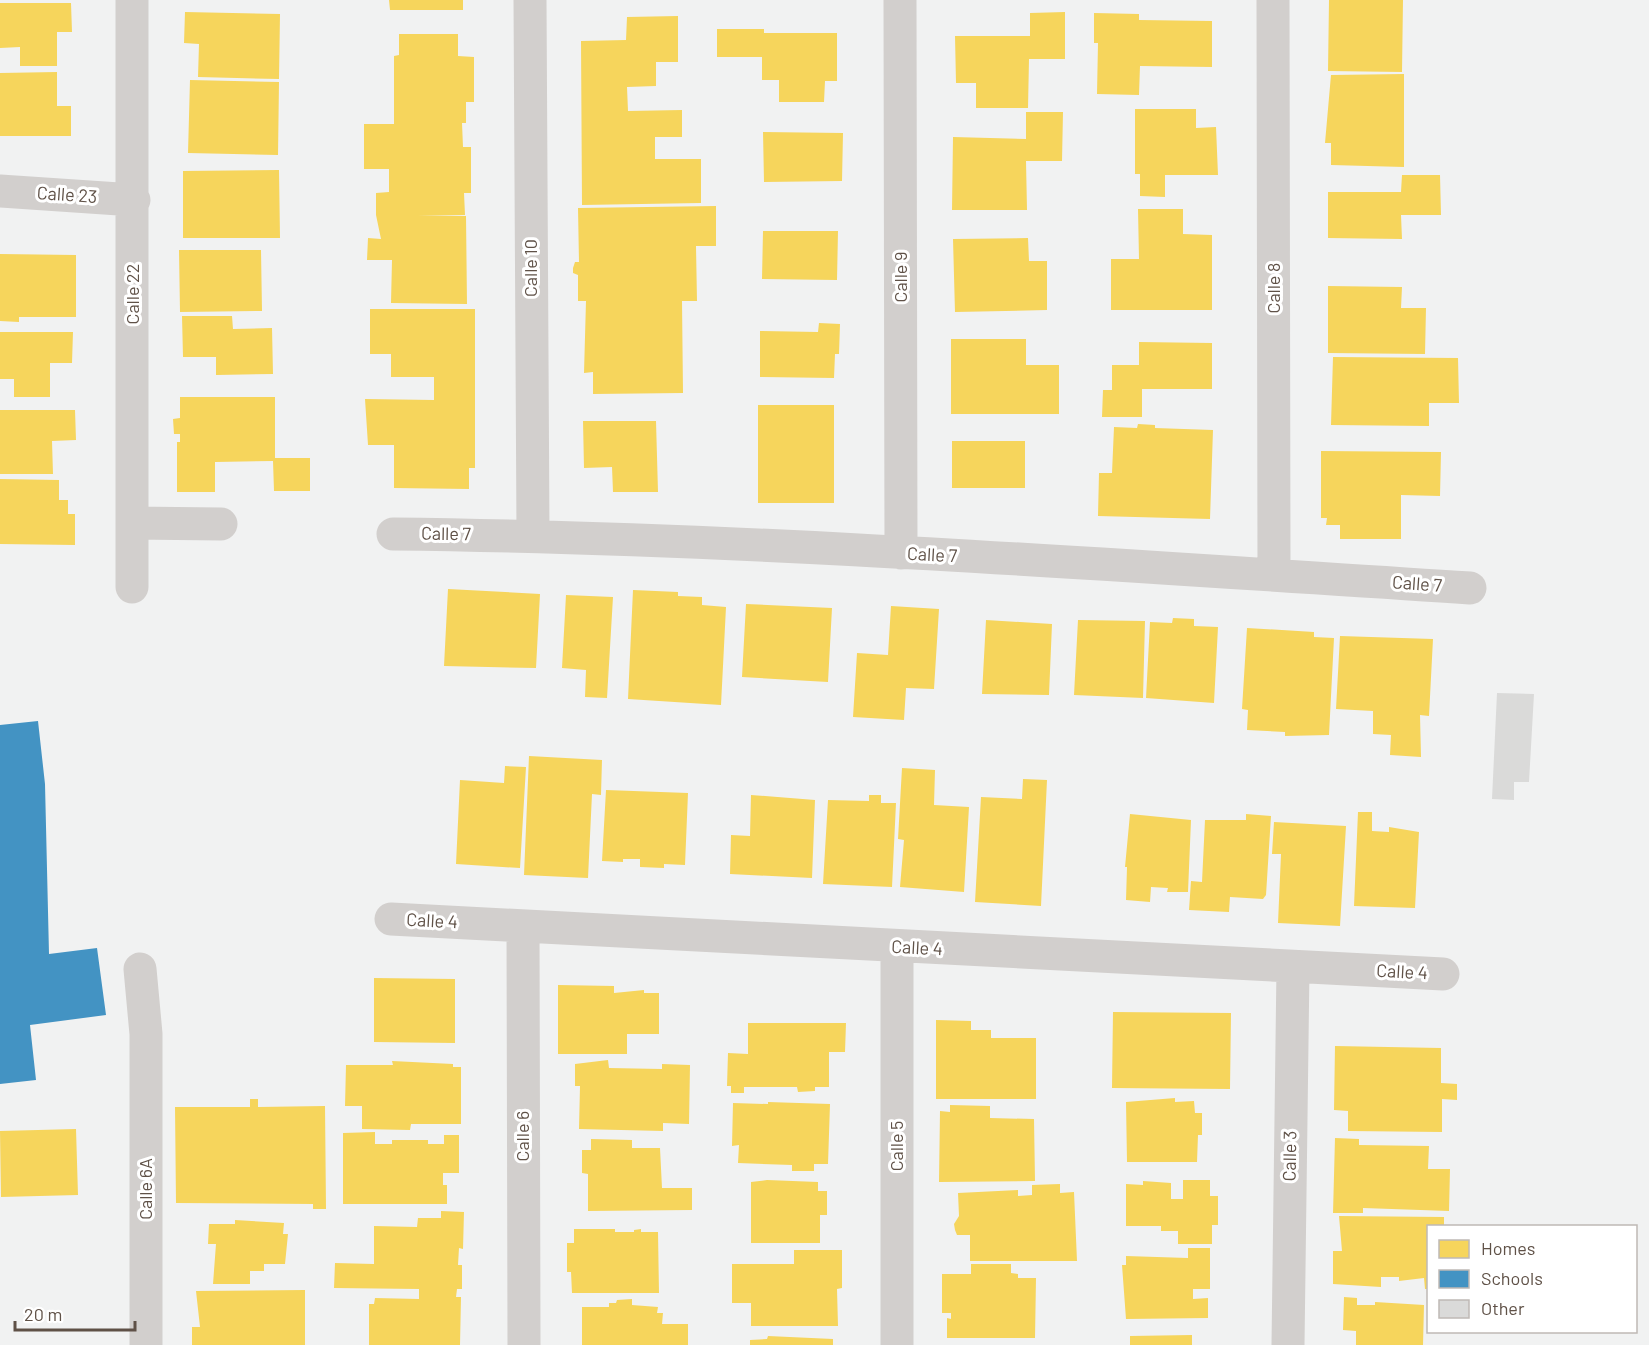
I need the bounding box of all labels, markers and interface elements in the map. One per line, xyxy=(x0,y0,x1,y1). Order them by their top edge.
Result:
street label: Calle 23 xyxy=(36,181,98,207)
street label: Calle 10 xyxy=(519,239,541,297)
street label: Calle 9 xyxy=(889,252,911,302)
street label: Calle 8 xyxy=(1262,263,1284,313)
street label: Calle 22 xyxy=(121,264,143,324)
street label: Calle 7 xyxy=(421,522,472,544)
street label: Calle 7 xyxy=(907,542,958,566)
street label: Calle 7 xyxy=(1391,570,1443,596)
street label: Calle 4 xyxy=(406,908,458,932)
street label: Calle 4 xyxy=(891,935,943,959)
street label: Calle 4 xyxy=(1376,959,1428,983)
street label: Calle 6 xyxy=(511,1111,533,1161)
street label: Calle 5 xyxy=(885,1121,907,1171)
street label: Calle 3 xyxy=(1278,1130,1300,1182)
street label: Calle 6A xyxy=(134,1158,156,1220)
legend xyxy=(1427,1225,1637,1333)
text: Homes xyxy=(1481,1237,1535,1259)
text: Schools xyxy=(1481,1267,1543,1289)
scale bar xyxy=(15,1294,135,1332)
text: Other xyxy=(1481,1297,1525,1319)
text: 20 m xyxy=(24,1303,62,1325)

